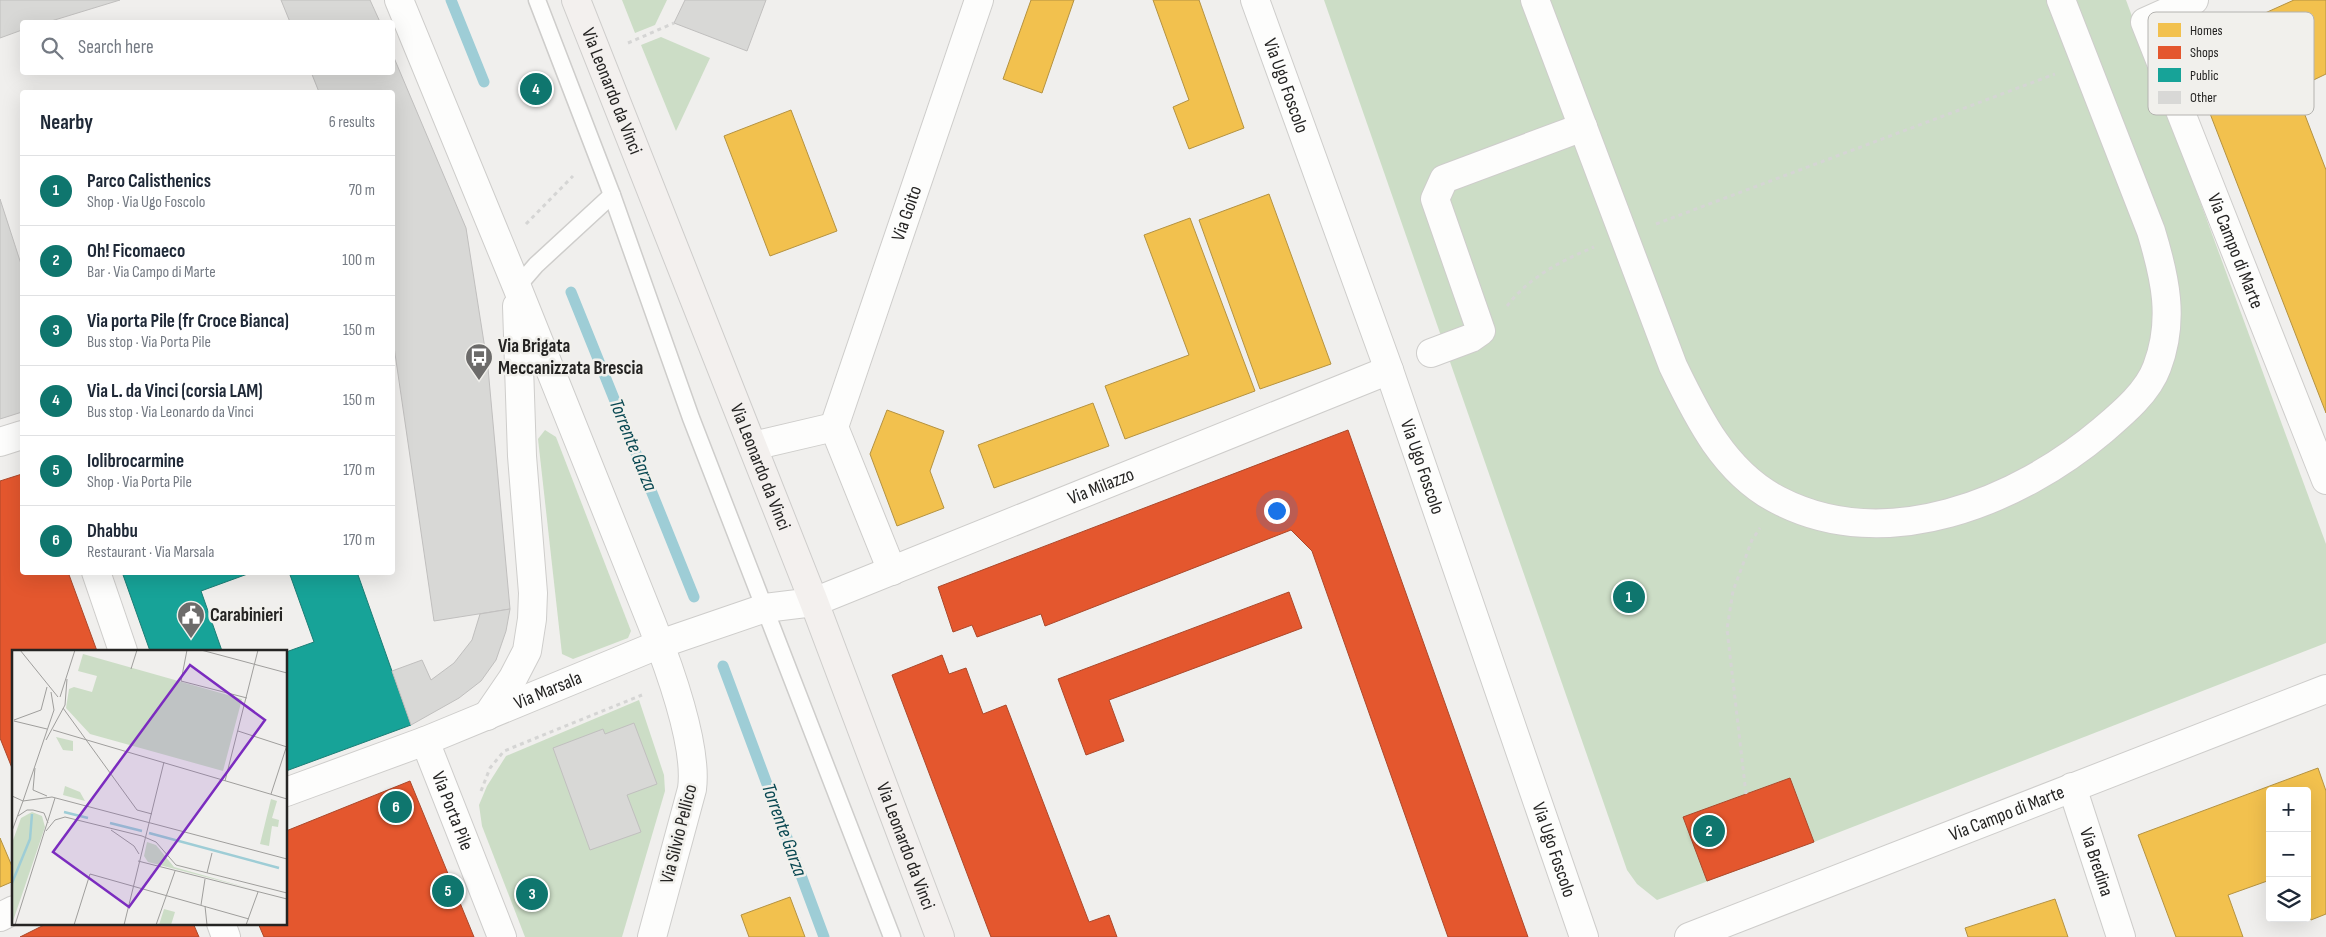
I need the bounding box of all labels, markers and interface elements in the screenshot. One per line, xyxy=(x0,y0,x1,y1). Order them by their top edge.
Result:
legend xyxy=(2148,12,2314,115)
search box xyxy=(20,20,395,75)
text: Homes xyxy=(2190,22,2223,39)
street label: Via Leonardo da Vinci xyxy=(577,25,647,158)
icon: search xyxy=(38,34,66,62)
street label: Via Ugo Foscolo xyxy=(1258,35,1314,136)
text: Search here xyxy=(78,36,154,59)
text: Shops xyxy=(2190,44,2219,61)
text: Public xyxy=(2190,67,2219,84)
pin: 4 xyxy=(520,70,552,108)
text: Other xyxy=(2190,89,2217,106)
text: Nearby xyxy=(40,110,93,135)
text: 6 results xyxy=(329,113,375,132)
text: Parco Calisthenics xyxy=(87,170,211,193)
text: 1 xyxy=(53,181,59,200)
text: 70 m xyxy=(349,181,375,200)
street label: Via Goito xyxy=(887,183,927,244)
street label: Via Campo di Marte xyxy=(2202,190,2269,312)
text: Shop · Via Ugo Foscolo xyxy=(87,193,205,212)
text: Oh! Ficomaeco xyxy=(87,240,185,263)
text: 2 xyxy=(52,251,60,270)
text: 100 m xyxy=(342,251,375,270)
text: Bar · Via Campo di Marte xyxy=(87,263,216,282)
text: Via porta Pile (fr Croce Bianca) xyxy=(87,310,289,333)
text: 3 xyxy=(52,321,60,340)
text: 150 m xyxy=(343,321,375,340)
text: Bus stop · Via Porta Pile xyxy=(87,333,211,352)
place label: Via Brigata Meccanizzata Brescia xyxy=(498,335,643,380)
bus stop icon: Via Brigata Meccanizzata Brescia xyxy=(464,342,494,381)
text: Via L. da Vinci (corsia LAM) xyxy=(87,380,263,403)
text: 4 xyxy=(52,391,60,410)
text: 150 m xyxy=(343,391,375,410)
water label: Torrente Garza xyxy=(604,395,662,495)
street label: Via Leonardo da Vinci xyxy=(725,400,796,533)
text: Bus stop · Via Leonardo da Vinci xyxy=(87,403,254,422)
street label: Via Ugo Foscolo xyxy=(1395,416,1449,517)
text: Iolibrocarmine xyxy=(87,450,184,473)
text: 5 xyxy=(52,461,60,480)
text: 170 m xyxy=(343,461,375,480)
street label: Via Milazzo xyxy=(1064,463,1137,510)
text: Shop · Via Porta Pile xyxy=(87,473,192,492)
your location xyxy=(1264,498,1290,524)
text: Dhabbu xyxy=(87,520,138,543)
text: 6 xyxy=(52,531,60,550)
text: 170 m xyxy=(343,531,375,550)
text: Restaurant · Via Marsala xyxy=(87,543,215,562)
pin: 1 xyxy=(1613,578,1645,616)
public building icon: Carabinieri xyxy=(176,600,206,639)
place label: Carabinieri xyxy=(210,604,283,627)
inset map xyxy=(12,650,288,924)
street label: Via Marsala xyxy=(511,666,585,714)
street label: Via Porta Pile xyxy=(427,768,478,854)
street label: Via Leonardo da Vinci xyxy=(871,779,940,913)
water label: Torrente Garza xyxy=(756,780,812,880)
street label: Via Campo di Marte xyxy=(1946,780,2068,846)
street label: Via Silvio Pellico xyxy=(656,782,702,886)
map controls xyxy=(2266,787,2311,922)
button: + xyxy=(2266,787,2311,832)
pin: 6 xyxy=(380,788,412,826)
street label: Via Ugo Foscolo xyxy=(1527,799,1581,900)
pin: 2 xyxy=(1693,812,1725,850)
street label: Via Bredina xyxy=(2075,825,2118,899)
button: − xyxy=(2266,832,2311,877)
pin: 5 xyxy=(432,872,464,910)
pin: 3 xyxy=(516,875,548,913)
button: layers xyxy=(2266,877,2311,922)

